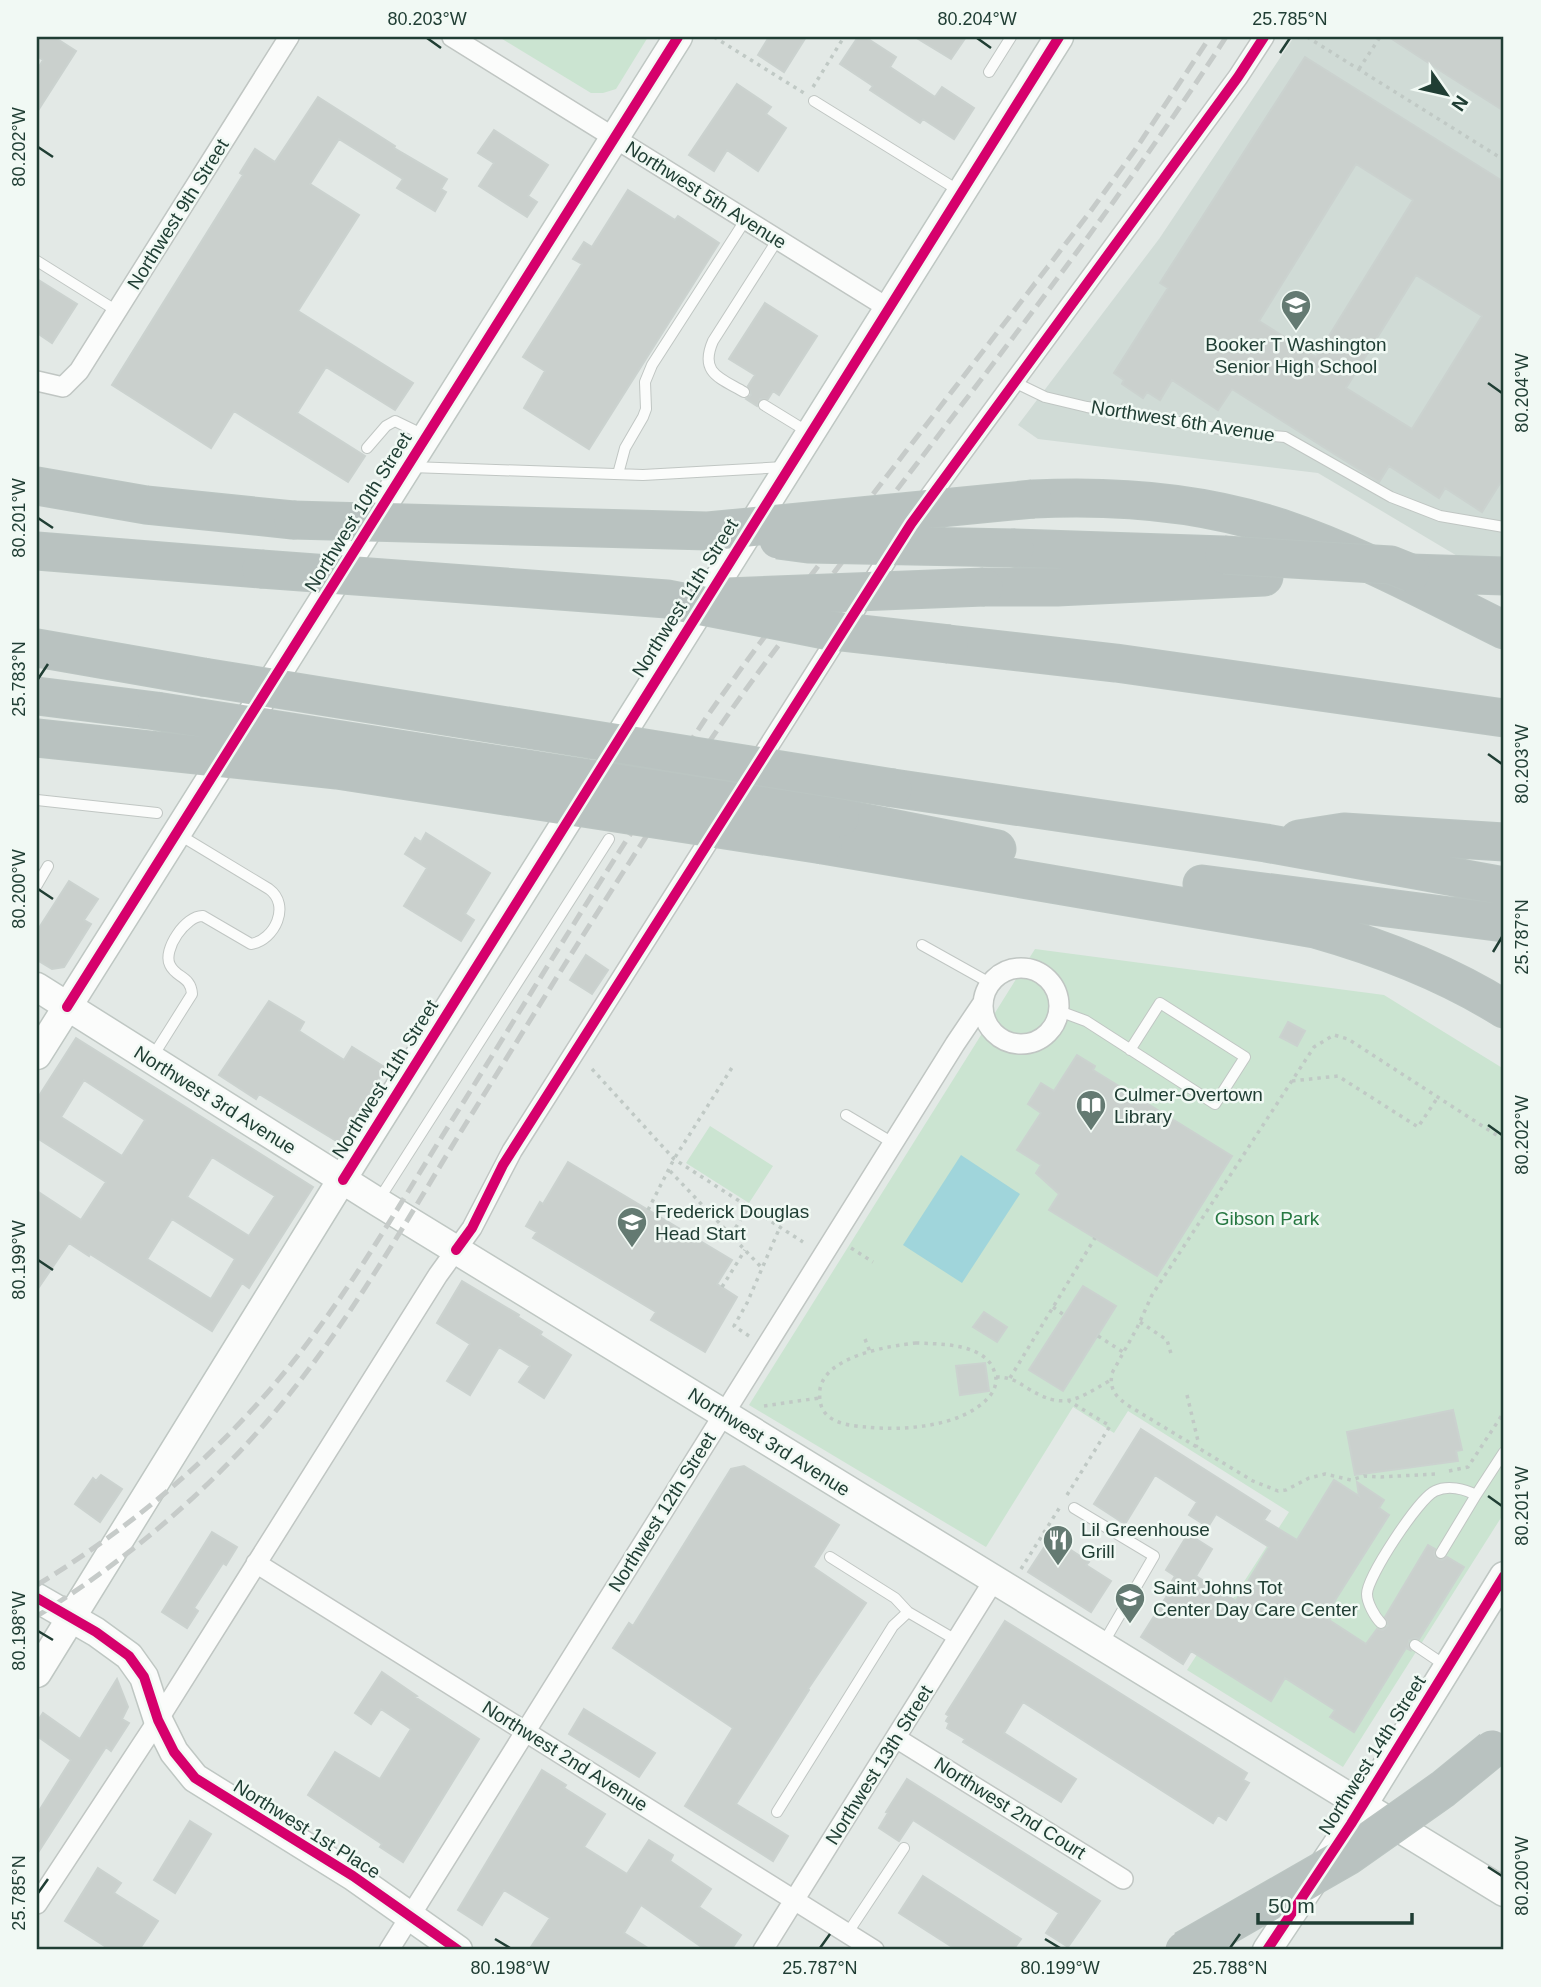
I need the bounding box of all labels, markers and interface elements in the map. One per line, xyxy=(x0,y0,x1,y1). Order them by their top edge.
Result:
text: 80.203°W xyxy=(387,9,467,29)
text: 80.204°W xyxy=(937,9,1017,29)
text: 25.785°N xyxy=(1252,9,1328,29)
north arrow xyxy=(1412,60,1482,130)
text: N xyxy=(1447,92,1472,115)
text: 80.202°W xyxy=(9,107,29,187)
street label: Northwest 9th Street xyxy=(123,134,233,293)
street label: Northwest 5th Avenue xyxy=(622,137,790,253)
school or university icon: Booker T Washington Senior High School xyxy=(1279,288,1313,332)
place label: Booker T Washington Senior High School xyxy=(1205,334,1387,377)
text: 80.204°W xyxy=(1512,353,1532,433)
street label: Northwest 6th Avenue xyxy=(1090,396,1276,446)
street label: Northwest 10th Street xyxy=(300,428,416,595)
text: 80.201°W xyxy=(9,478,29,558)
street label: Northwest 11th Street xyxy=(628,515,743,681)
text: 25.783°N xyxy=(9,641,29,717)
text: 80.203°W xyxy=(1512,724,1532,804)
text: 80.200°W xyxy=(9,849,29,929)
text: 25.787°N xyxy=(1512,899,1532,975)
street label: Northwest 11th Street xyxy=(328,996,443,1162)
street label: Northwest 3rd Avenue xyxy=(130,1042,300,1158)
place label: Culmer-Overtown Library xyxy=(1114,1084,1263,1127)
library icon: Culmer-Overtown Library xyxy=(1074,1088,1108,1132)
text: 80.202°W xyxy=(1512,1095,1532,1175)
place label: Frederick Douglas Head Start xyxy=(655,1201,809,1244)
school or university icon: Frederick Douglas Head Start xyxy=(615,1205,649,1249)
park label: Gibson Park xyxy=(1215,1208,1320,1229)
text: 80.199°W xyxy=(9,1220,29,1300)
street label: Northwest 3rd Avenue xyxy=(684,1384,854,1500)
street label: Northwest 12th Street xyxy=(604,1428,720,1595)
text: 80.201°W xyxy=(1512,1466,1532,1546)
place label: Lil Greenhouse Grill xyxy=(1081,1519,1210,1562)
restaurant icon: Lil Greenhouse Grill xyxy=(1041,1523,1075,1567)
place label: Saint Johns Tot Center Day Care Center xyxy=(1153,1577,1359,1620)
school or university icon: Saint Johns Tot Center Day Care Center xyxy=(1113,1581,1147,1625)
text: 80.198°W xyxy=(9,1591,29,1671)
street label: Northwest 14th Street xyxy=(1314,1671,1430,1838)
street label: Northwest 13th Street xyxy=(821,1681,937,1848)
street label: Northwest 2nd Avenue xyxy=(479,1697,651,1815)
street label: Northwest 2nd Court xyxy=(931,1753,1090,1863)
street label: Northwest 1st Place xyxy=(230,1775,384,1883)
text: 80.200°W xyxy=(1512,1836,1532,1916)
text: 25.785°N xyxy=(9,1855,29,1931)
scale bar xyxy=(1258,1882,1412,1926)
text: 50 m xyxy=(1268,1894,1315,1917)
text: 80.198°W xyxy=(470,1958,550,1978)
text: 25.787°N xyxy=(782,1958,858,1978)
text: 80.199°W xyxy=(1020,1958,1100,1978)
text: 25.788°N xyxy=(1192,1958,1268,1978)

